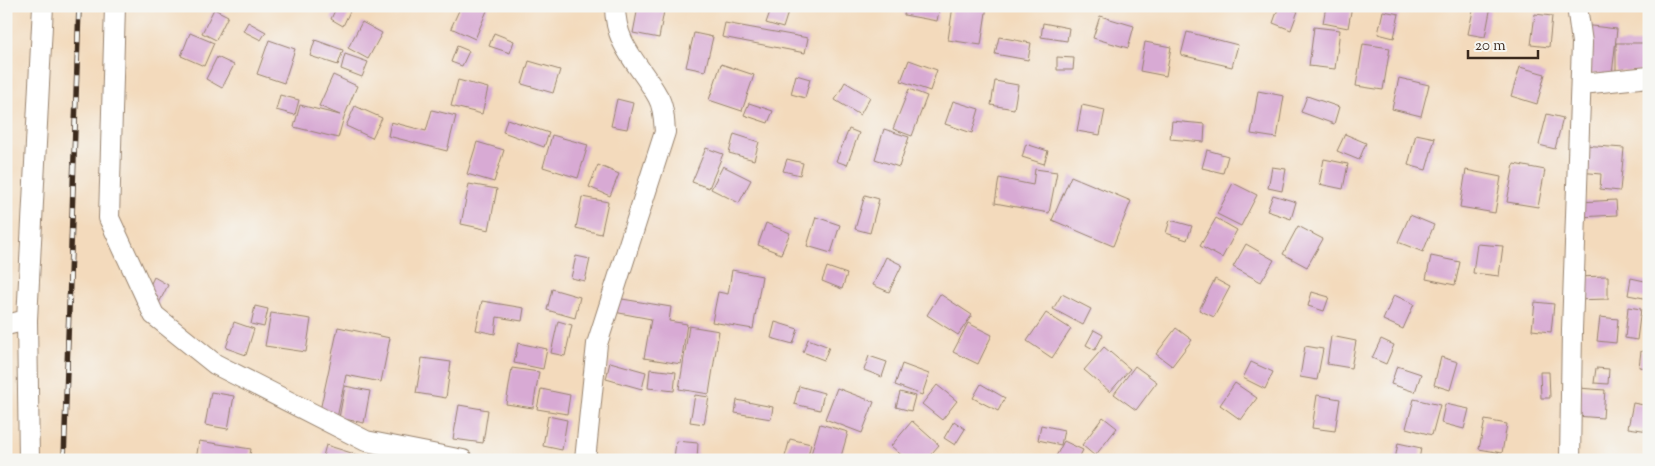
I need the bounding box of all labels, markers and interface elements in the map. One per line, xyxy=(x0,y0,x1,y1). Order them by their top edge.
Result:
scale bar xyxy=(1468,28,1538,60)
text: 20 m xyxy=(1475,36,1506,57)

